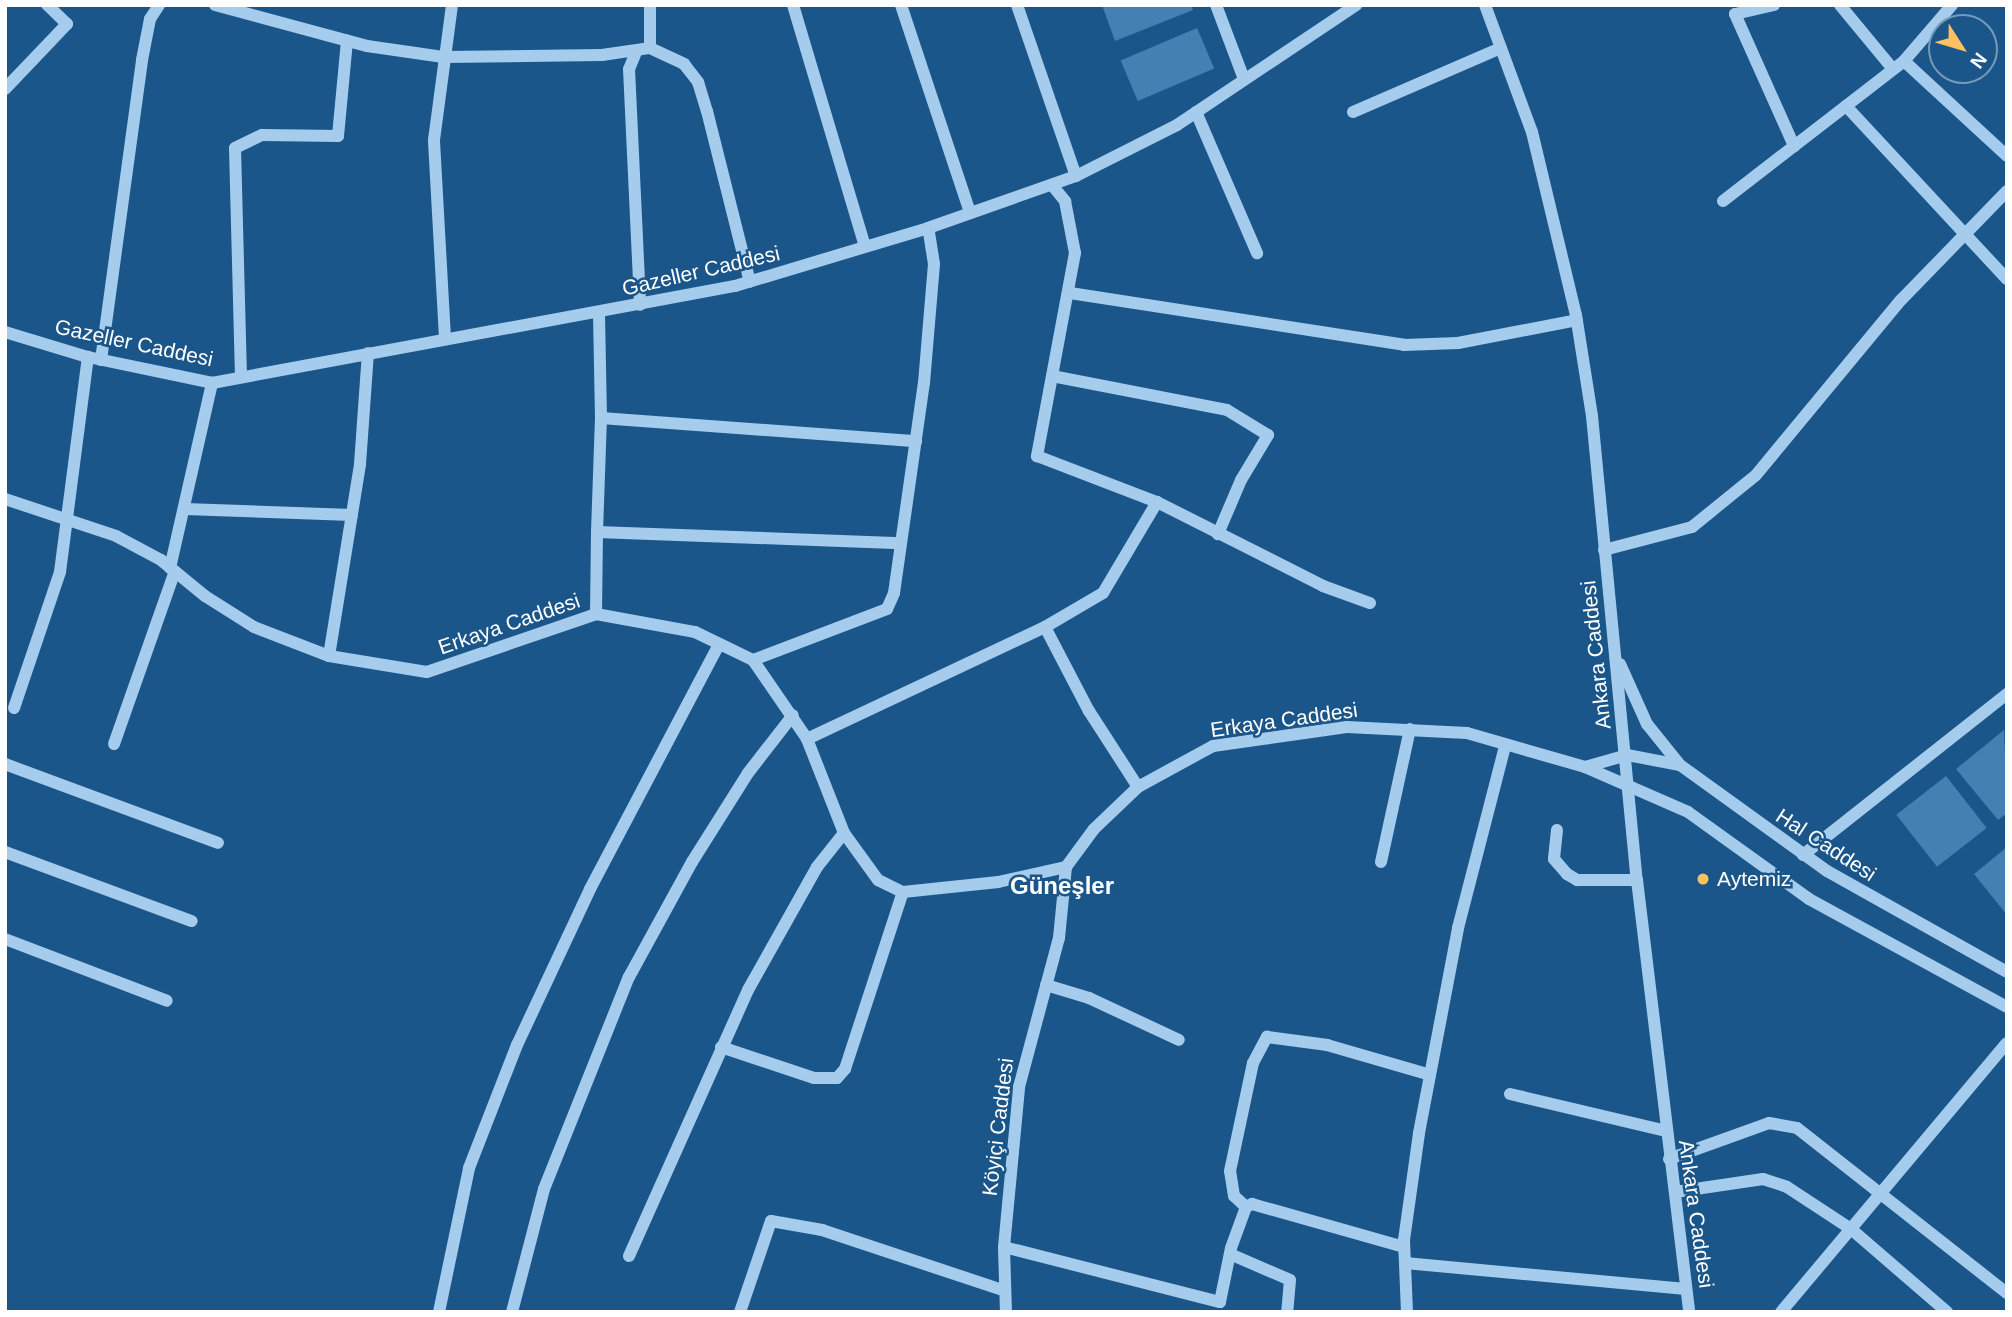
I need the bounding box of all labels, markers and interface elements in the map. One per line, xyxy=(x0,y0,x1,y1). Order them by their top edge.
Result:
north arrow xyxy=(1928,14,1998,84)
text: N xyxy=(1966,49,1991,73)
street label: Gazeller Caddesi xyxy=(620,241,782,301)
street label: Gazeller Caddesi xyxy=(53,314,215,372)
street label: Ankara Caddesi xyxy=(1576,579,1616,731)
street label: Erkaya Caddesi xyxy=(435,588,583,660)
street label: Erkaya Caddesi xyxy=(1209,697,1359,743)
street label: Hal Caddesi xyxy=(1771,803,1881,887)
place label: Aytemiz xyxy=(1717,866,1791,892)
marker: Aytemiz xyxy=(1695,871,1711,887)
district label: Güneşler xyxy=(1010,872,1114,900)
street label: Köyiçi Caddesi xyxy=(977,1057,1019,1197)
street label: Ankara Caddesi xyxy=(1673,1138,1719,1290)

